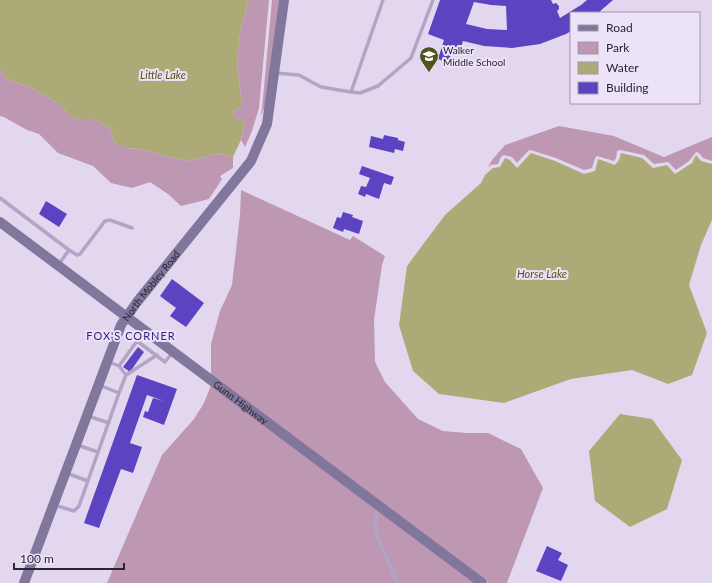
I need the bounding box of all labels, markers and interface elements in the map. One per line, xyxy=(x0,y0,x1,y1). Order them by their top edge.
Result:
legend xyxy=(570,12,700,104)
text: Road xyxy=(606,20,633,35)
text: Park xyxy=(606,40,630,55)
place label: Walker Middle School xyxy=(443,44,505,68)
school or university icon: Walker Middle School xyxy=(418,45,440,73)
text: Water xyxy=(606,60,639,75)
water label: Little Lake xyxy=(140,68,186,81)
text: Building xyxy=(606,80,649,95)
street label: North Mobley Road xyxy=(120,248,182,323)
water label: Horse Lake xyxy=(517,267,567,280)
district label: FOX'S CORNER xyxy=(86,329,176,342)
street label: Gunn Highway xyxy=(211,378,271,427)
scale bar xyxy=(14,545,124,571)
text: 100 m xyxy=(20,551,54,566)

